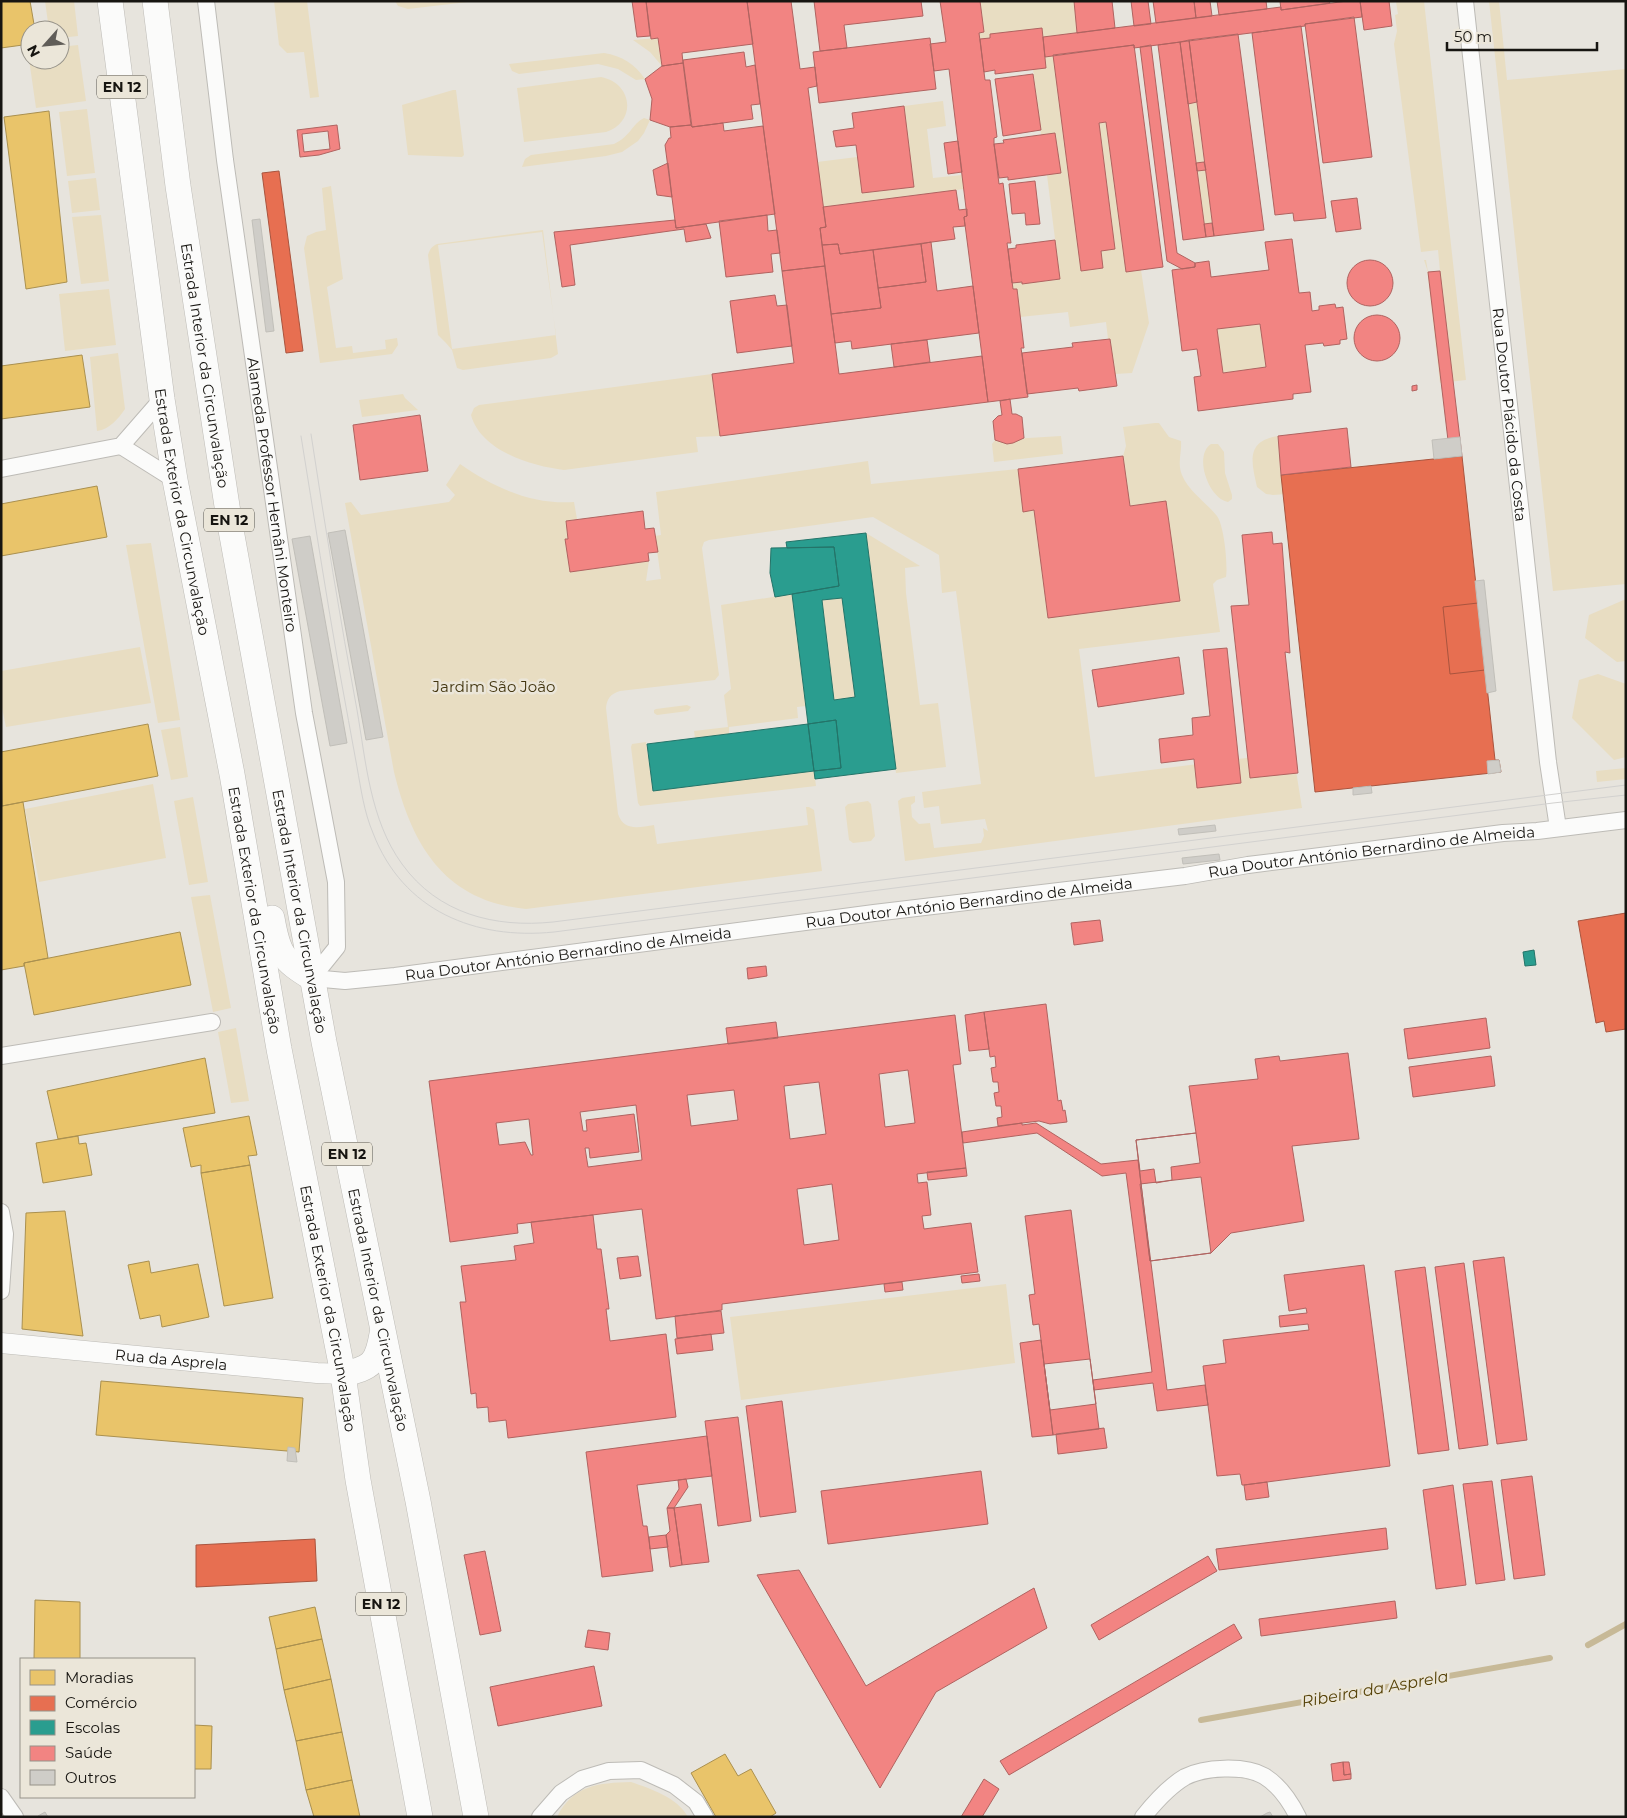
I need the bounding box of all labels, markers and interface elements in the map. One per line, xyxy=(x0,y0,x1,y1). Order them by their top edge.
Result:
north arrow xyxy=(20,20,70,70)
scale bar xyxy=(1447,20,1597,52)
text: 50 m xyxy=(1454,27,1492,46)
text: N xyxy=(23,42,44,60)
road number: EN 12 xyxy=(97,75,147,98)
street label: Estrada Interior da Circunvalação xyxy=(177,242,234,489)
street label: Rua Doutor Plácido da Costa xyxy=(1489,307,1531,522)
street label: Alameda Professor Hernâni Monteiro xyxy=(244,356,302,633)
street label: Estrada Exterior da Circunvalação xyxy=(151,387,214,637)
road number: EN 12 xyxy=(204,508,254,532)
park label: Jardim São João xyxy=(432,677,555,696)
street label: Estrada Exterior da Circunvalação xyxy=(225,785,286,1035)
street label: Estrada Interior da Circunvalação xyxy=(269,788,332,1035)
street label: Rua Doutor António Bernardino de Almeida xyxy=(1207,822,1536,881)
street label: Rua Doutor António Bernardino de Almeida xyxy=(804,873,1133,931)
street label: Rua Doutor António Bernardino de Almeida xyxy=(404,922,733,984)
road number: EN 12 xyxy=(322,1142,372,1166)
street label: Estrada Exterior da Circunvalação xyxy=(296,1183,361,1433)
street label: Estrada Interior da Circunvalação xyxy=(345,1186,413,1433)
street label: Rua da Asprela xyxy=(114,1344,228,1374)
road number: EN 12 xyxy=(356,1592,406,1616)
legend xyxy=(20,1658,195,1798)
water label: Ribeira da Asprela xyxy=(1300,1667,1450,1711)
text: Moradias xyxy=(65,1668,133,1687)
text: Comércio xyxy=(65,1693,137,1712)
text: Escolas xyxy=(65,1718,120,1737)
text: Saúde xyxy=(65,1743,112,1762)
text: Outros xyxy=(65,1768,116,1787)

